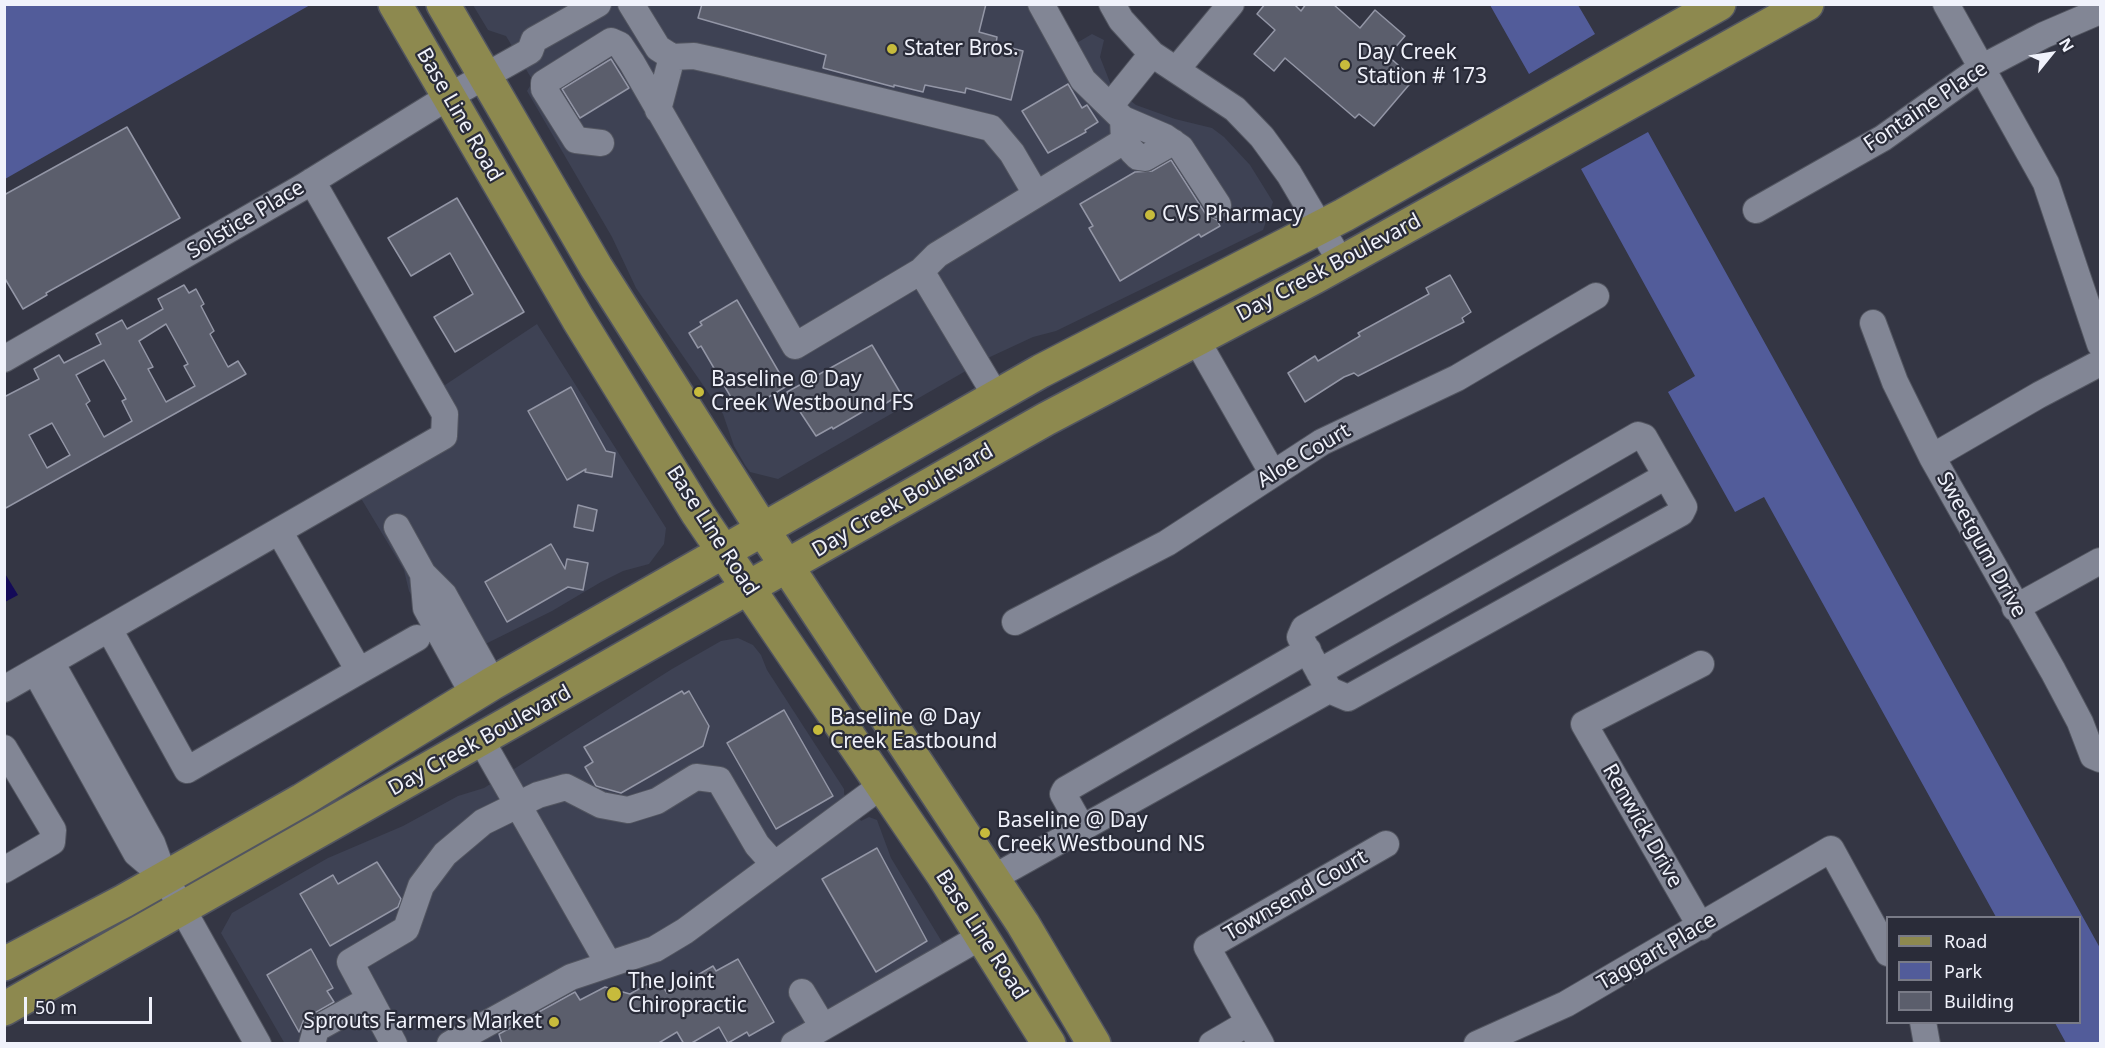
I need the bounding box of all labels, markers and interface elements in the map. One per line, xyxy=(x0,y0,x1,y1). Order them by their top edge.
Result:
north arrow xyxy=(2021,24,2081,84)
text: N xyxy=(2054,34,2079,56)
place label: Stater Bros. xyxy=(904,36,1019,62)
place label: Day Creek Station # 173 xyxy=(1357,40,1487,90)
marker: Stater Bros. xyxy=(885,42,899,56)
street label: Base Line Road xyxy=(411,44,507,186)
street label: Fontaine Place xyxy=(1859,56,1993,158)
marker: Day Creek Station # 173 xyxy=(1338,58,1352,72)
street label: Solstice Place xyxy=(183,175,309,265)
place label: CVS Pharmacy xyxy=(1162,202,1303,228)
marker: CVS Pharmacy xyxy=(1143,208,1157,222)
street label: Day Creek Boulevard xyxy=(1233,209,1425,327)
place label: Baseline @ Day Creek Westbound FS xyxy=(711,367,914,417)
marker: Baseline @ Day Creek Westbound FS xyxy=(692,385,706,399)
street label: Aloe Court xyxy=(1253,418,1355,494)
street label: Day Creek Boulevard xyxy=(808,439,998,563)
street label: Base Line Road xyxy=(661,461,763,601)
street label: Sweetgum Drive xyxy=(1931,468,2031,622)
street label: Day Creek Boulevard xyxy=(384,680,576,802)
place label: Baseline @ Day Creek Eastbound xyxy=(830,705,997,755)
marker: Baseline @ Day Creek Eastbound xyxy=(811,723,825,737)
street label: Renwick Drive xyxy=(1596,760,1688,892)
place label: Baseline @ Day Creek Westbound NS xyxy=(997,808,1205,858)
marker: Baseline @ Day Creek Westbound NS xyxy=(978,826,992,840)
street label: Townsend Court xyxy=(1220,845,1372,947)
street label: Base Line Road xyxy=(930,865,1032,1005)
street label: Taggart Place xyxy=(1593,908,1721,996)
legend xyxy=(1886,916,2081,1024)
text: Road xyxy=(1944,929,1987,953)
text: Park xyxy=(1944,959,1982,983)
place label: The Joint Chiropractic xyxy=(628,969,747,1019)
scale bar xyxy=(27,985,154,1023)
marker: The Joint Chiropractic xyxy=(605,985,623,1003)
text: Building xyxy=(1944,989,2014,1013)
text: 50 m xyxy=(35,995,77,1019)
place label: Sprouts Farmers Market xyxy=(303,1009,542,1035)
marker: Sprouts Farmers Market xyxy=(547,1015,561,1029)

